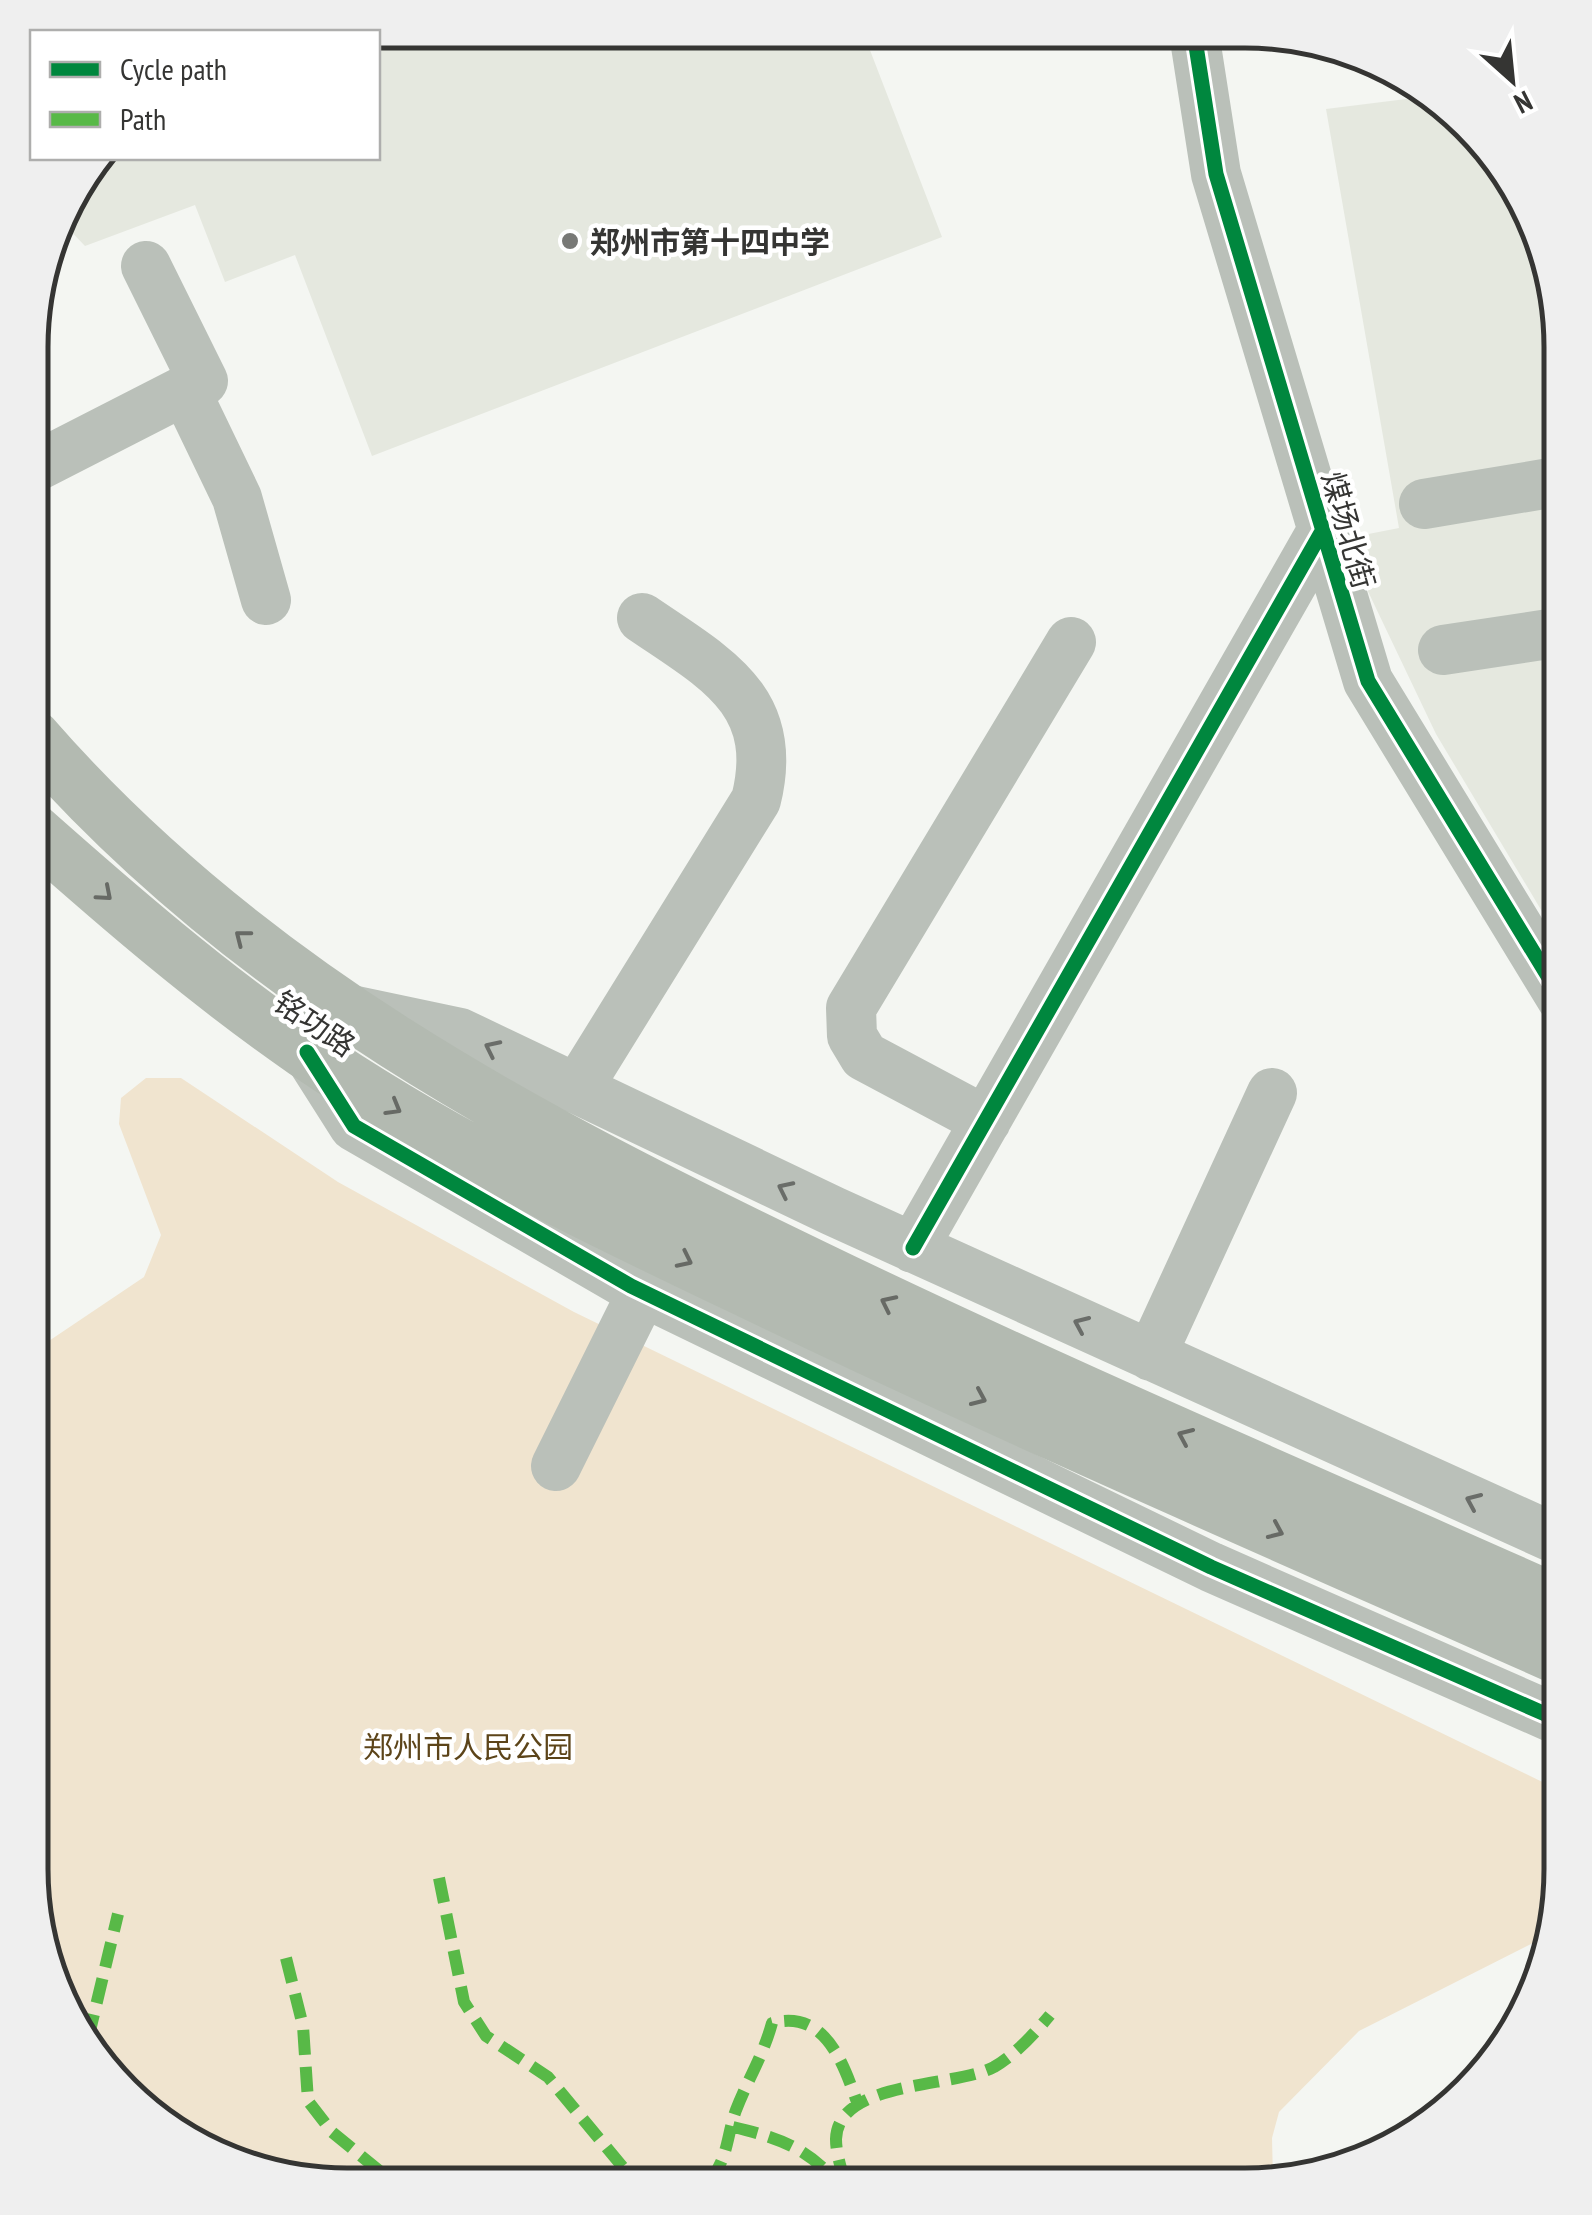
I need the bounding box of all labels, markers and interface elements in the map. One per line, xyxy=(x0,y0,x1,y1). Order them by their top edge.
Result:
legend xyxy=(30,30,380,160)
north arrow xyxy=(1462,30,1562,130)
text: Cycle path xyxy=(120,49,227,88)
text: N xyxy=(1508,83,1539,123)
text: Path xyxy=(120,99,166,138)
place label: 郑州市第十四中学 xyxy=(590,222,830,261)
marker: 郑州市第十四中学 xyxy=(559,230,581,252)
street label: 煤场北街 xyxy=(1314,467,1384,593)
one-way arrow xyxy=(93,883,112,901)
one-way arrow xyxy=(235,931,253,948)
street label: 铭功路 xyxy=(267,982,363,1064)
one-way arrow xyxy=(484,1041,502,1061)
one-way arrow xyxy=(383,1095,401,1115)
one-way arrow xyxy=(777,1181,795,1201)
one-way arrow xyxy=(675,1248,693,1268)
one-way arrow xyxy=(880,1295,898,1315)
one-way arrow xyxy=(1073,1316,1091,1336)
one-way arrow xyxy=(969,1386,987,1406)
one-way arrow xyxy=(1177,1428,1195,1448)
one-way arrow xyxy=(1465,1493,1483,1513)
one-way arrow xyxy=(1266,1519,1284,1539)
park label: 郑州市人民公园 xyxy=(363,1727,573,1766)

